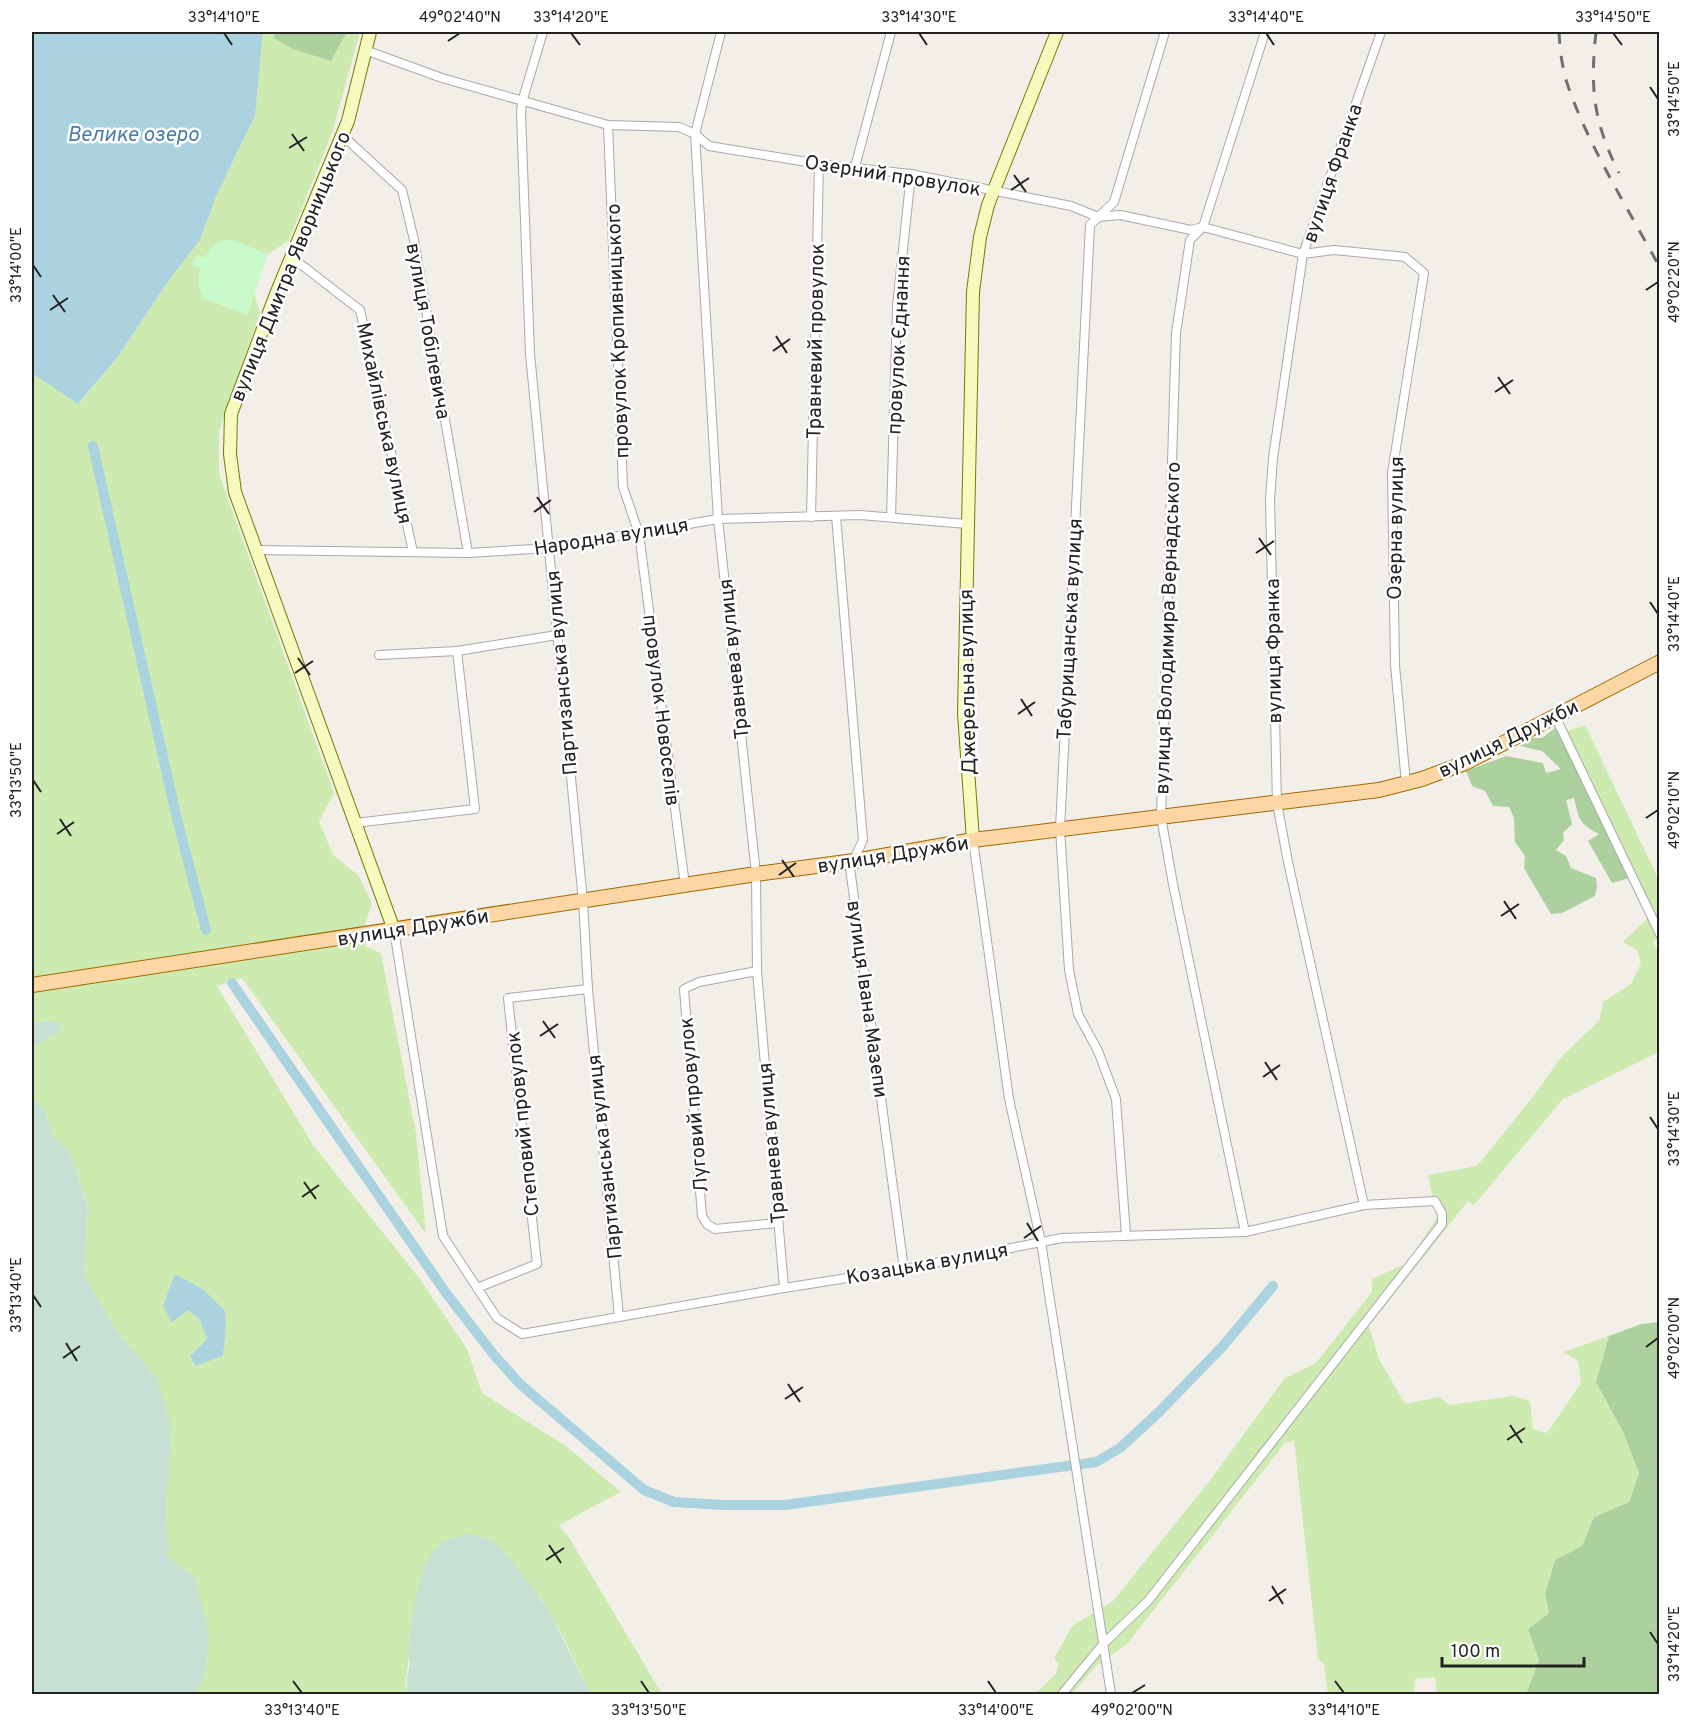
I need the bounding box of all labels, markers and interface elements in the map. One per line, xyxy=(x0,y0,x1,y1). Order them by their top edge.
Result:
text: 33°14'10"E xyxy=(188,9,260,28)
text: 49°02'40"N xyxy=(419,9,501,28)
text: 33°14'20"E xyxy=(533,9,609,28)
text: 33°14'30"E xyxy=(881,9,957,28)
text: 33°14'40"E xyxy=(1228,9,1304,28)
text: 33°14'50"E xyxy=(1575,9,1651,28)
text: 33°14'50"E xyxy=(1666,61,1685,137)
street label: вулиця Франка xyxy=(1298,101,1370,247)
water label: Велике озеро xyxy=(67,122,200,149)
street label: вулиця Дмитра Яворницького xyxy=(226,128,358,406)
street label: Озерний провулок xyxy=(802,150,983,204)
street label: провулок Кропивницького xyxy=(602,203,636,459)
text: 33°14'00"E xyxy=(8,227,27,303)
street label: вулиця Тобілевича xyxy=(399,241,455,422)
text: 49°02'20"N xyxy=(1666,241,1685,323)
street label: Травневий провулок xyxy=(802,243,832,439)
street label: провулок Єднання xyxy=(882,255,918,435)
street label: Михайлівська вулиця xyxy=(349,320,417,527)
street label: Озерна вулиця xyxy=(1383,456,1411,600)
street label: вулиця Володимира Вернадського xyxy=(1150,461,1188,795)
street label: Народна вулиця xyxy=(532,513,690,563)
street label: Табурищанська вулиця xyxy=(1052,518,1090,741)
street label: Партизанська вулиця xyxy=(541,569,585,776)
text: 33°14'40"E xyxy=(1666,576,1685,652)
street label: Травнева вулиця xyxy=(714,577,756,740)
street label: вулиця Франка xyxy=(1261,578,1289,724)
street label: Джерельна вулиця xyxy=(954,589,984,775)
street label: провулок Новоселів xyxy=(635,613,685,808)
street label: вулиця Дружби xyxy=(1434,695,1583,785)
text: 33°13'50"E xyxy=(8,742,27,818)
text: 49°02'10"N xyxy=(1666,771,1685,849)
street label: вулиця Дружби xyxy=(816,831,971,881)
street label: вулиця Івана Мазепи xyxy=(839,899,893,1100)
street label: вулиця Дружби xyxy=(336,904,491,954)
street label: Луговий провулок xyxy=(674,1016,716,1194)
street label: Степовий провулок xyxy=(501,1030,547,1218)
street label: Партизанська вулиця xyxy=(582,1053,630,1260)
street label: Травнева вулиця xyxy=(753,1061,793,1224)
text: 33°14'30"E xyxy=(1666,1091,1685,1167)
street label: Козацька вулиця xyxy=(844,1238,1010,1292)
text: 33°13'40"E xyxy=(8,1257,27,1333)
text: 49°02'00"N xyxy=(1666,1297,1685,1379)
text: 33°14'20"E xyxy=(1666,1606,1685,1682)
scale bar xyxy=(1442,1630,1584,1668)
text: 100 m xyxy=(1451,1641,1500,1664)
text: 33°13'40"E xyxy=(264,1702,340,1721)
text: 33°13'50"E xyxy=(611,1702,687,1721)
text: 33°14'00"E xyxy=(958,1702,1034,1721)
text: 49°02'00"N xyxy=(1091,1702,1173,1721)
text: 33°14'10"E xyxy=(1308,1702,1380,1721)

